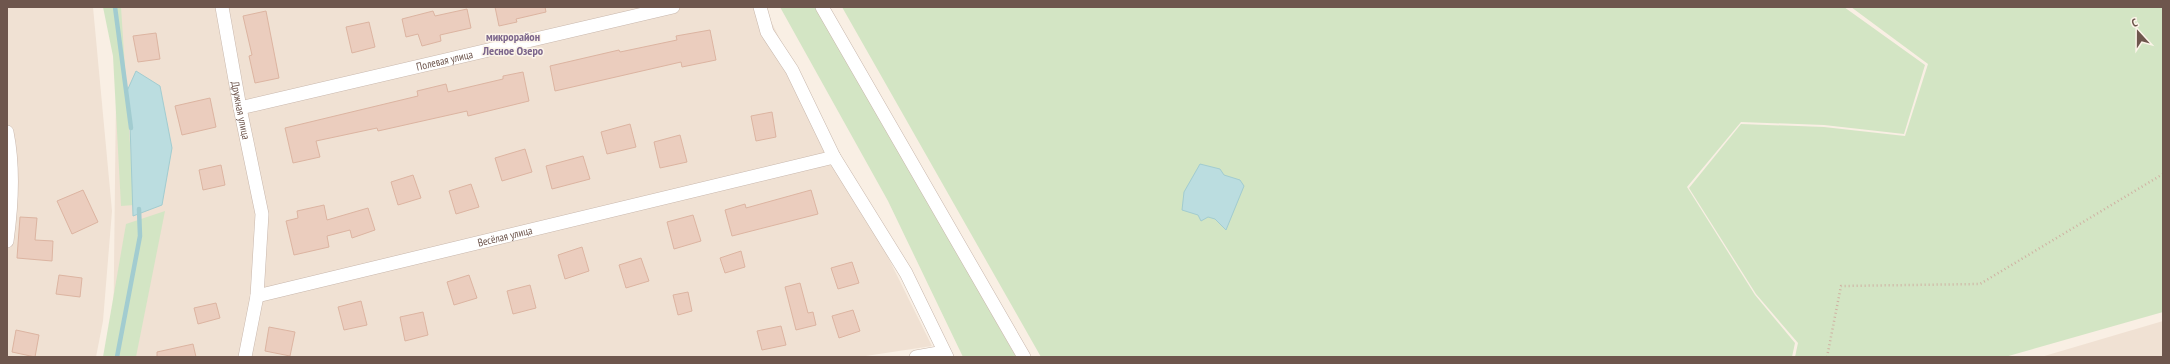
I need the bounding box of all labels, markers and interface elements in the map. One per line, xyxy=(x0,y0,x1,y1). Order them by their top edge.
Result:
north arrow xyxy=(2118,12,2158,52)
text: С xyxy=(2130,15,2139,30)
district label: микрорайон Лесное Озеро xyxy=(482,29,544,58)
street label: Полевая улица xyxy=(415,47,474,74)
street label: Дружная улица xyxy=(228,80,253,141)
street label: Весёлая улица xyxy=(476,223,534,250)

